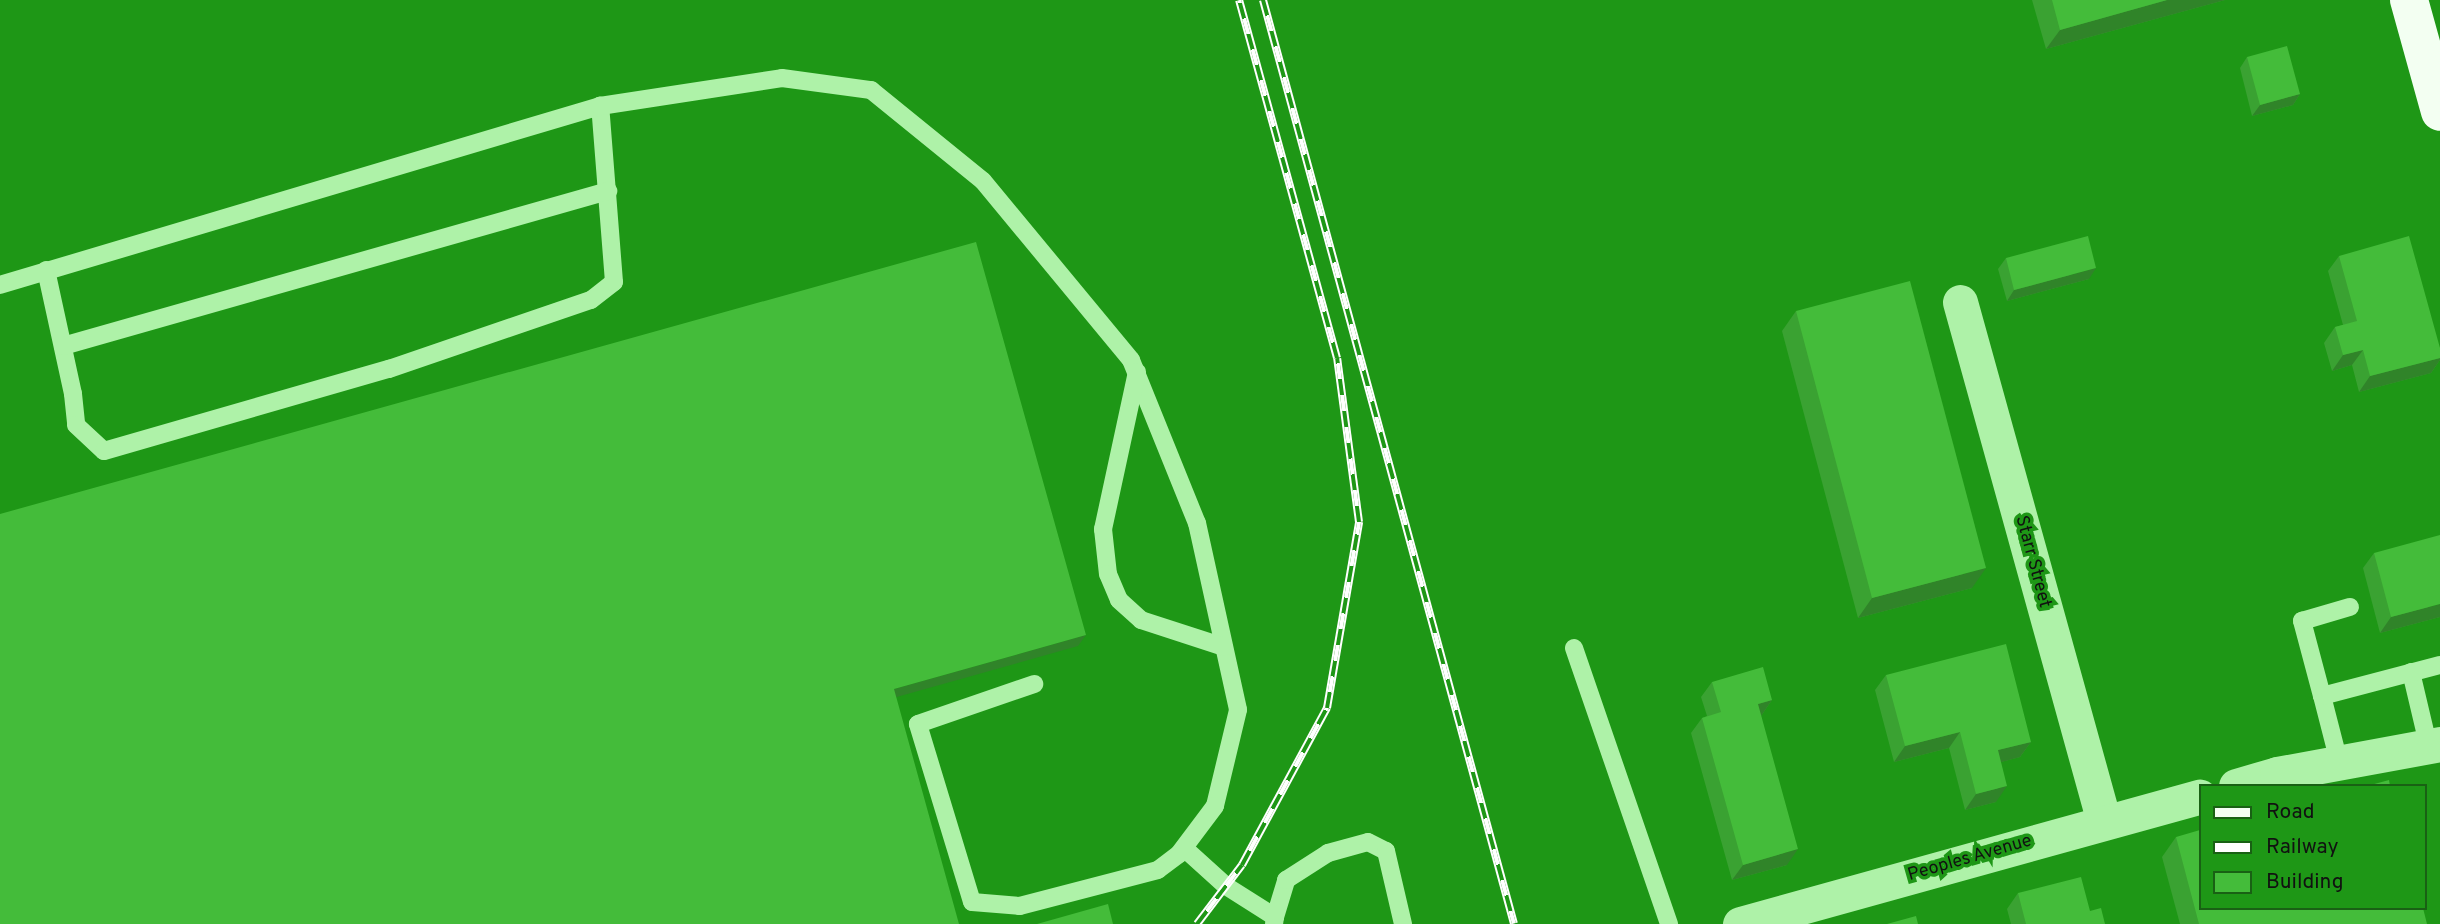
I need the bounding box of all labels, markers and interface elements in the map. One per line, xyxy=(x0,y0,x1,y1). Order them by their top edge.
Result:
street label: Starr Street xyxy=(2009,514,2055,610)
legend xyxy=(2198,784,2426,910)
text: Road xyxy=(2266,799,2315,826)
street label: Peoples Avenue xyxy=(1905,831,2035,887)
text: Railway xyxy=(2266,834,2339,861)
text: Building xyxy=(2266,869,2344,896)

